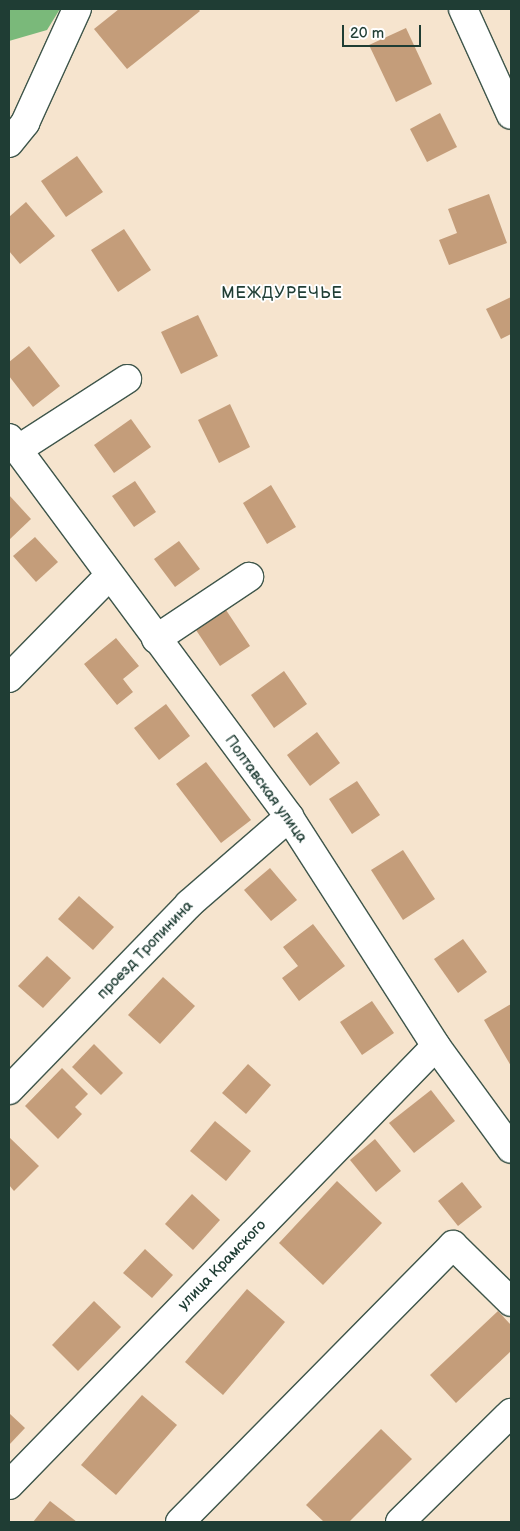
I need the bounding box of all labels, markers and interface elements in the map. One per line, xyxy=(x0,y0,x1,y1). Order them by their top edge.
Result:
scale bar xyxy=(345,15,424,47)
text: 20 m xyxy=(350,24,384,43)
district label: МЕЖДУРЕЧЬЕ xyxy=(220,284,344,304)
street label: Полтавская улица xyxy=(221,732,311,846)
street label: проезд Тропинина xyxy=(93,897,197,1003)
street label: улица Крамского xyxy=(174,1216,270,1314)

